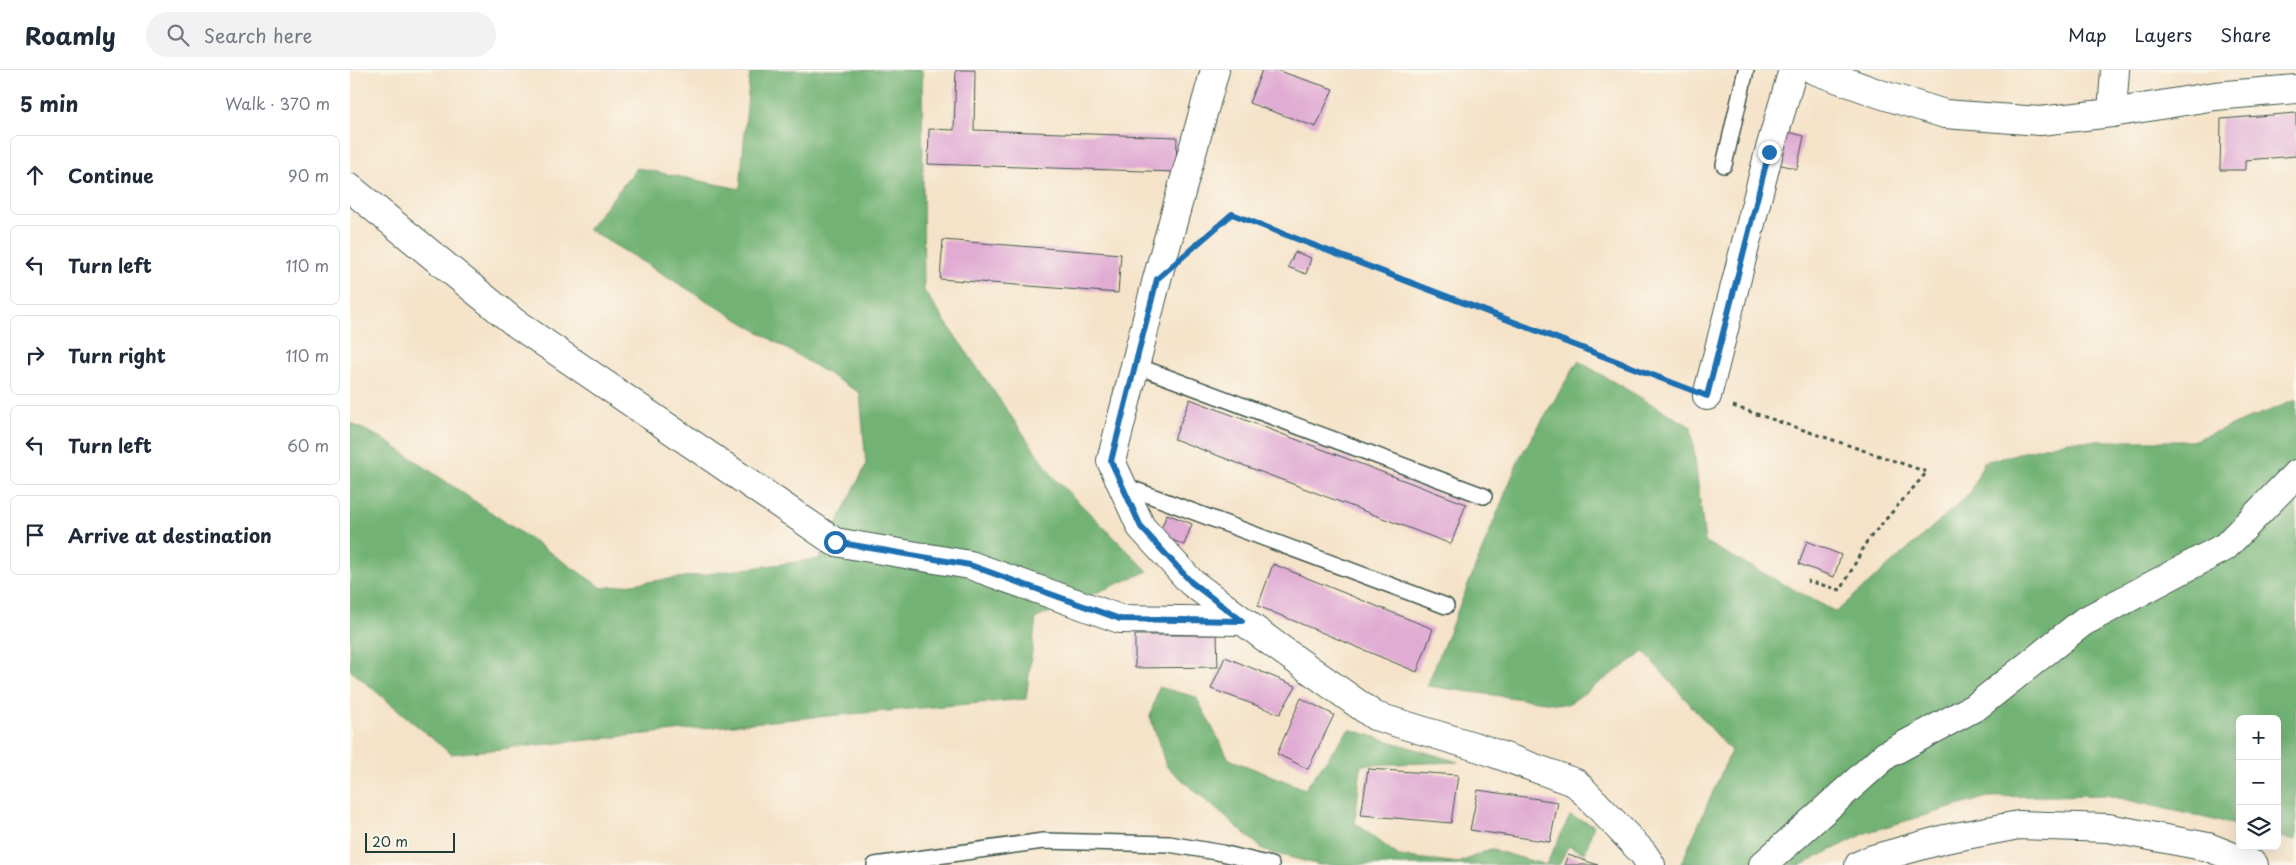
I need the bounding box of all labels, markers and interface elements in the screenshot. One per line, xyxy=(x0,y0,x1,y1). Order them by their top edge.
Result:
search box xyxy=(146,12,496,57)
text: Roamly xyxy=(25,17,116,53)
icon: search xyxy=(164,21,192,49)
text: Search here xyxy=(204,21,312,49)
text: Map xyxy=(2068,21,2107,48)
text: Layers xyxy=(2135,21,2192,48)
text: Share xyxy=(2220,21,2271,48)
text: 5 min xyxy=(20,87,78,119)
text: Walk · 370 m xyxy=(225,91,330,115)
route end xyxy=(1758,141,1781,164)
icon: ahead xyxy=(21,161,49,189)
text: Continue xyxy=(68,161,154,189)
text: 90 m xyxy=(288,163,329,187)
icon: left xyxy=(21,251,49,279)
text: Turn left xyxy=(68,251,152,279)
text: 110 m xyxy=(286,253,329,277)
icon: right xyxy=(21,341,49,369)
text: Turn right xyxy=(68,341,166,369)
text: 110 m xyxy=(286,343,329,367)
icon: left xyxy=(21,431,49,459)
text: Turn left xyxy=(68,431,152,459)
text: 60 m xyxy=(287,433,329,457)
icon: arrive xyxy=(21,521,49,549)
text: Arrive at destination xyxy=(68,521,272,549)
route start xyxy=(824,531,847,554)
map controls xyxy=(2236,715,2281,850)
button: + xyxy=(2236,715,2281,760)
button: − xyxy=(2236,760,2281,805)
button: layers xyxy=(2236,805,2281,850)
scale bar xyxy=(365,830,455,853)
text: 20 m xyxy=(372,831,408,852)

